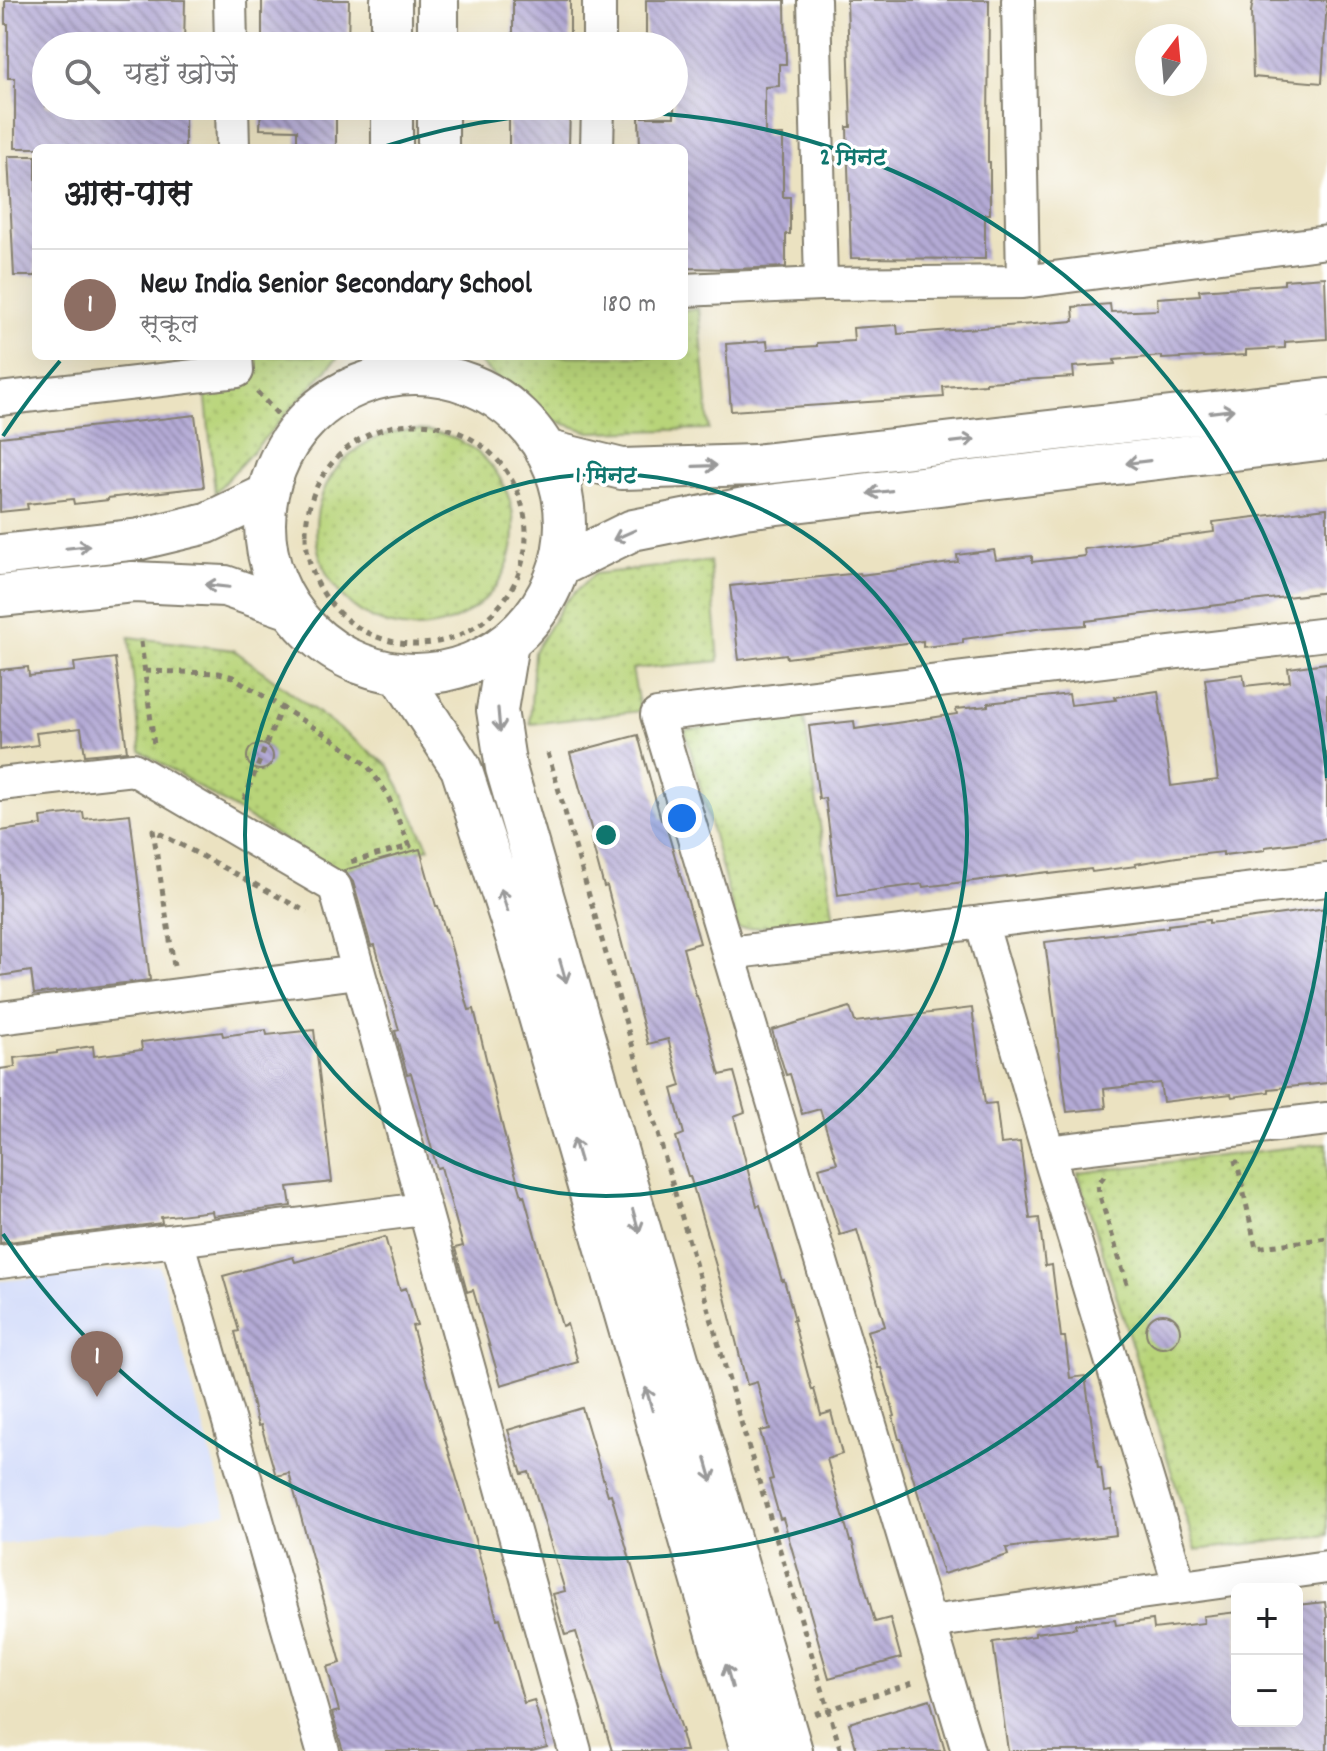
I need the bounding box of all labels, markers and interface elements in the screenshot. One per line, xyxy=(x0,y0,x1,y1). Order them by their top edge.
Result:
north arrow xyxy=(1135,24,1207,96)
search box xyxy=(32,32,688,120)
icon: search xyxy=(60,54,104,98)
text: यहाँ खोजें xyxy=(124,55,238,98)
text: 2 मिनट xyxy=(820,142,887,176)
text: आस-पास xyxy=(64,172,191,221)
text: New India Senior Secondary School xyxy=(140,265,532,308)
text: 1 xyxy=(87,287,93,324)
text: 180 m xyxy=(602,287,656,324)
text: स्कूल xyxy=(140,308,198,345)
one-way arrow xyxy=(1208,404,1235,419)
one-way arrow xyxy=(950,433,975,448)
one-way arrow xyxy=(1125,454,1152,469)
one-way arrow xyxy=(691,459,718,474)
text: 1 मिनट xyxy=(575,460,637,494)
one-way arrow xyxy=(868,485,893,500)
one-way arrow xyxy=(613,528,637,543)
one-way arrow xyxy=(64,539,90,554)
one-way arrow xyxy=(204,579,231,594)
one-way arrow xyxy=(492,706,507,733)
your location xyxy=(662,798,702,838)
centre of rings xyxy=(592,821,620,849)
one-way arrow xyxy=(496,888,511,914)
one-way arrow xyxy=(557,958,572,984)
one-way arrow xyxy=(569,1137,584,1163)
one-way arrow xyxy=(630,1207,645,1233)
pin: 1 xyxy=(71,1331,123,1397)
one-way arrow xyxy=(641,1387,656,1413)
one-way arrow xyxy=(703,1457,718,1483)
map controls xyxy=(1231,1583,1303,1727)
button: + xyxy=(1231,1583,1303,1655)
button: − xyxy=(1231,1655,1303,1727)
one-way arrow xyxy=(721,1664,736,1690)

